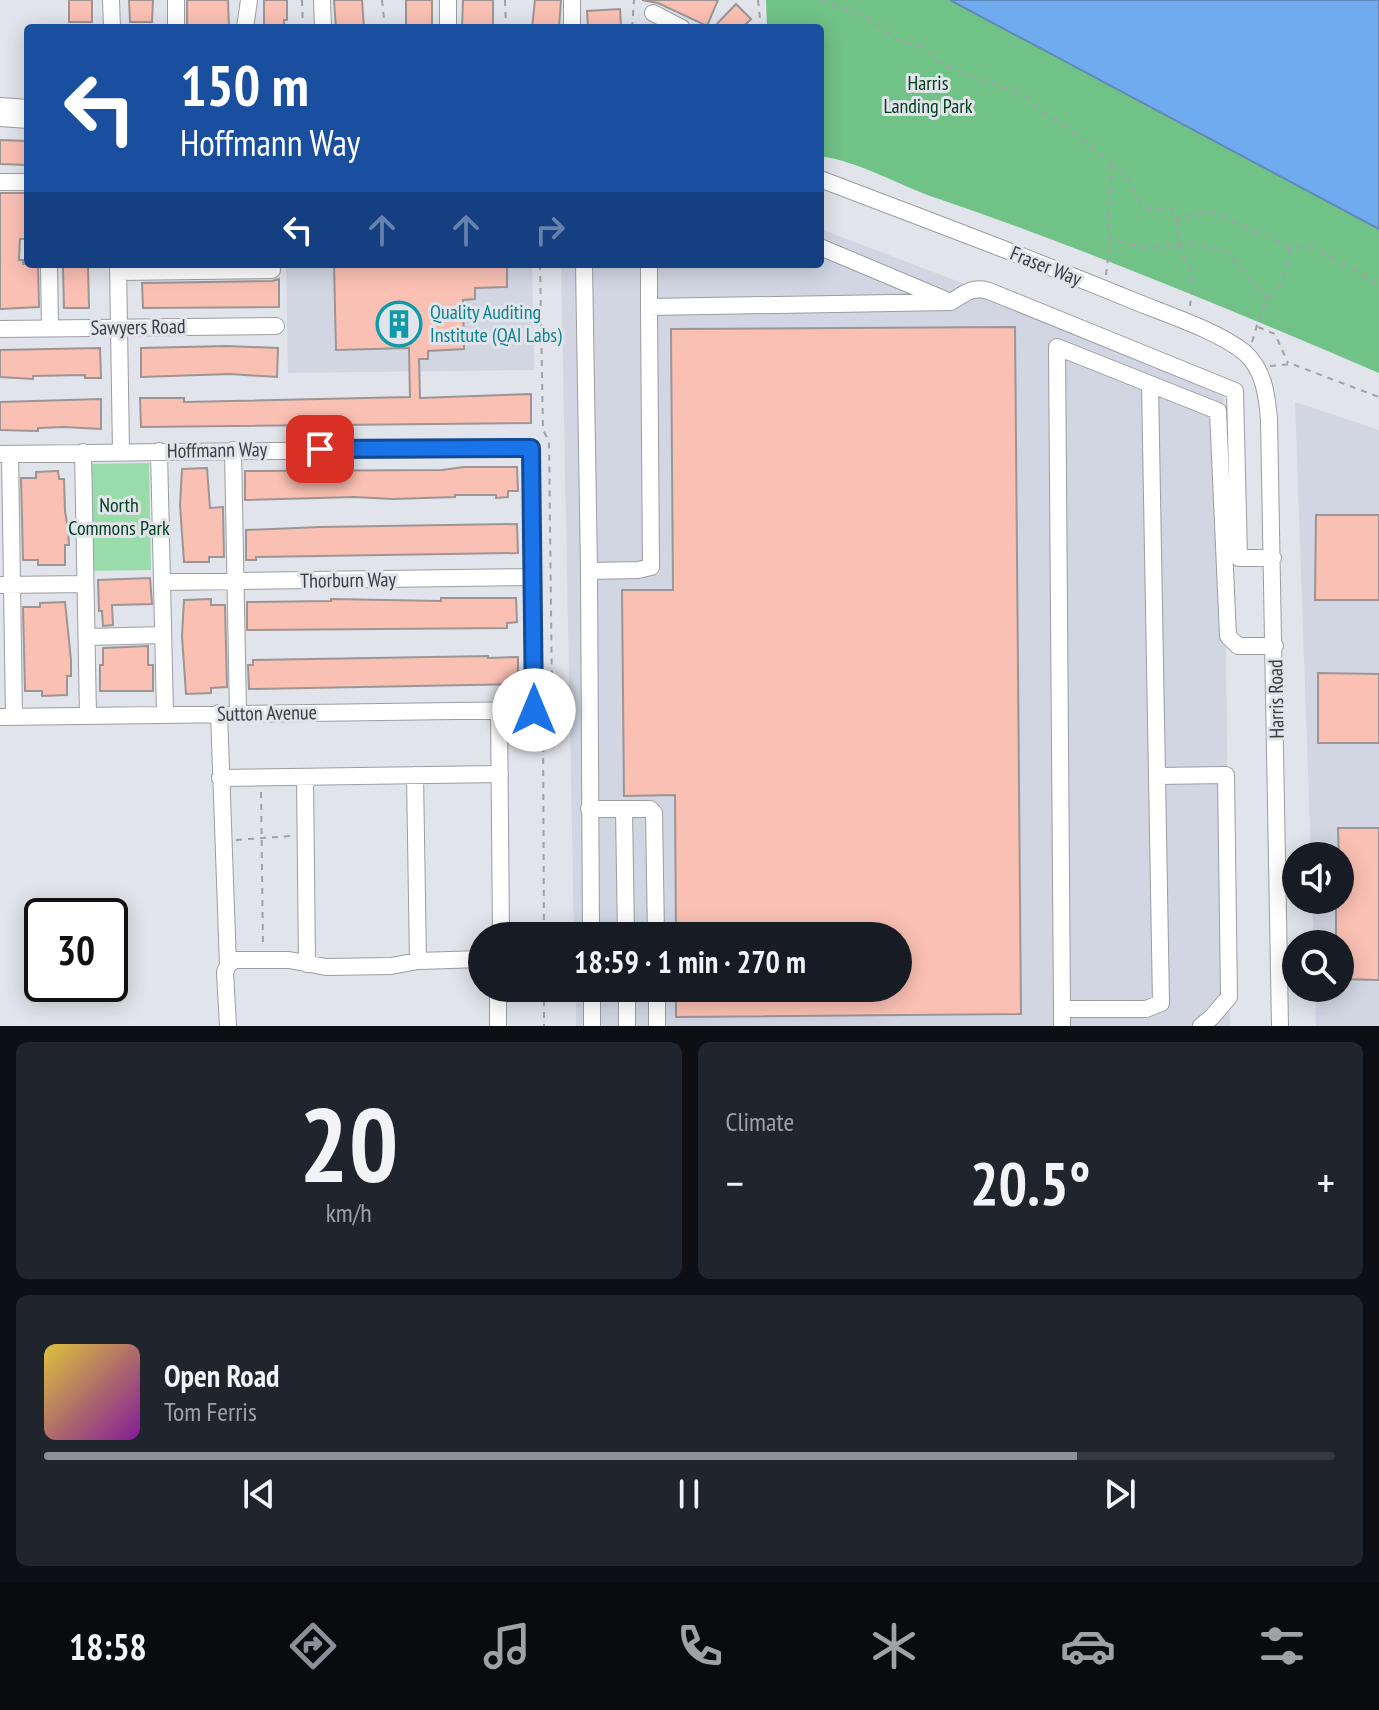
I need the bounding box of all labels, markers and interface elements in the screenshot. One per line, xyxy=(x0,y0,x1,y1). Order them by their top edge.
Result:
text: 150 m xyxy=(180,49,309,121)
icon: left xyxy=(48,56,152,160)
park label: Harris Landing Park xyxy=(883,70,973,119)
text: Hoffmann Way xyxy=(180,119,360,166)
icon: left xyxy=(276,208,320,252)
icon: ahead xyxy=(360,208,404,252)
icon: ahead xyxy=(444,208,488,252)
icon: right xyxy=(528,208,572,252)
street label: Fraser Way xyxy=(1007,240,1086,292)
place label: Quality Auditing Institute (QAI Labs) xyxy=(430,299,562,348)
building icon: Quality Auditing Institute (QAI Labs) xyxy=(375,300,423,348)
street label: Sawyers Road xyxy=(90,313,186,341)
pin xyxy=(286,415,354,483)
icon: arrive xyxy=(298,427,342,471)
street label: Hoffmann Way xyxy=(167,436,268,464)
park label: North Commons Park xyxy=(68,492,170,541)
street label: Thorburn Way xyxy=(300,566,397,594)
street label: Harris Road xyxy=(1262,659,1290,739)
position arrow xyxy=(492,668,576,752)
street label: Sutton Avenue xyxy=(217,699,317,727)
map controls xyxy=(1282,842,1354,1002)
button: sound xyxy=(1282,842,1354,914)
speed limit sign: 30 xyxy=(24,898,128,1002)
button: search xyxy=(1282,930,1354,1002)
text: 18:59 · 1 min · 270 m xyxy=(574,942,806,981)
text: 20 xyxy=(299,1076,398,1211)
text: Climate xyxy=(726,1105,794,1138)
text: 20.5° xyxy=(970,1144,1091,1222)
text: − xyxy=(726,1154,744,1211)
text: + xyxy=(1317,1154,1335,1211)
text: km/h xyxy=(326,1196,372,1229)
text: Open Road xyxy=(164,1356,279,1395)
text: Tom Ferris xyxy=(164,1395,257,1428)
icon: previous xyxy=(237,1472,281,1516)
icon: pause xyxy=(667,1472,711,1516)
icon: next xyxy=(1098,1472,1142,1516)
icon: directions xyxy=(285,1618,341,1674)
icon: music xyxy=(479,1618,535,1674)
icon: phone xyxy=(672,1618,728,1674)
icon: climate xyxy=(866,1618,922,1674)
icon: car xyxy=(1060,1618,1116,1674)
icon: filters xyxy=(1254,1618,1310,1674)
text: 18:58 xyxy=(69,1623,147,1670)

